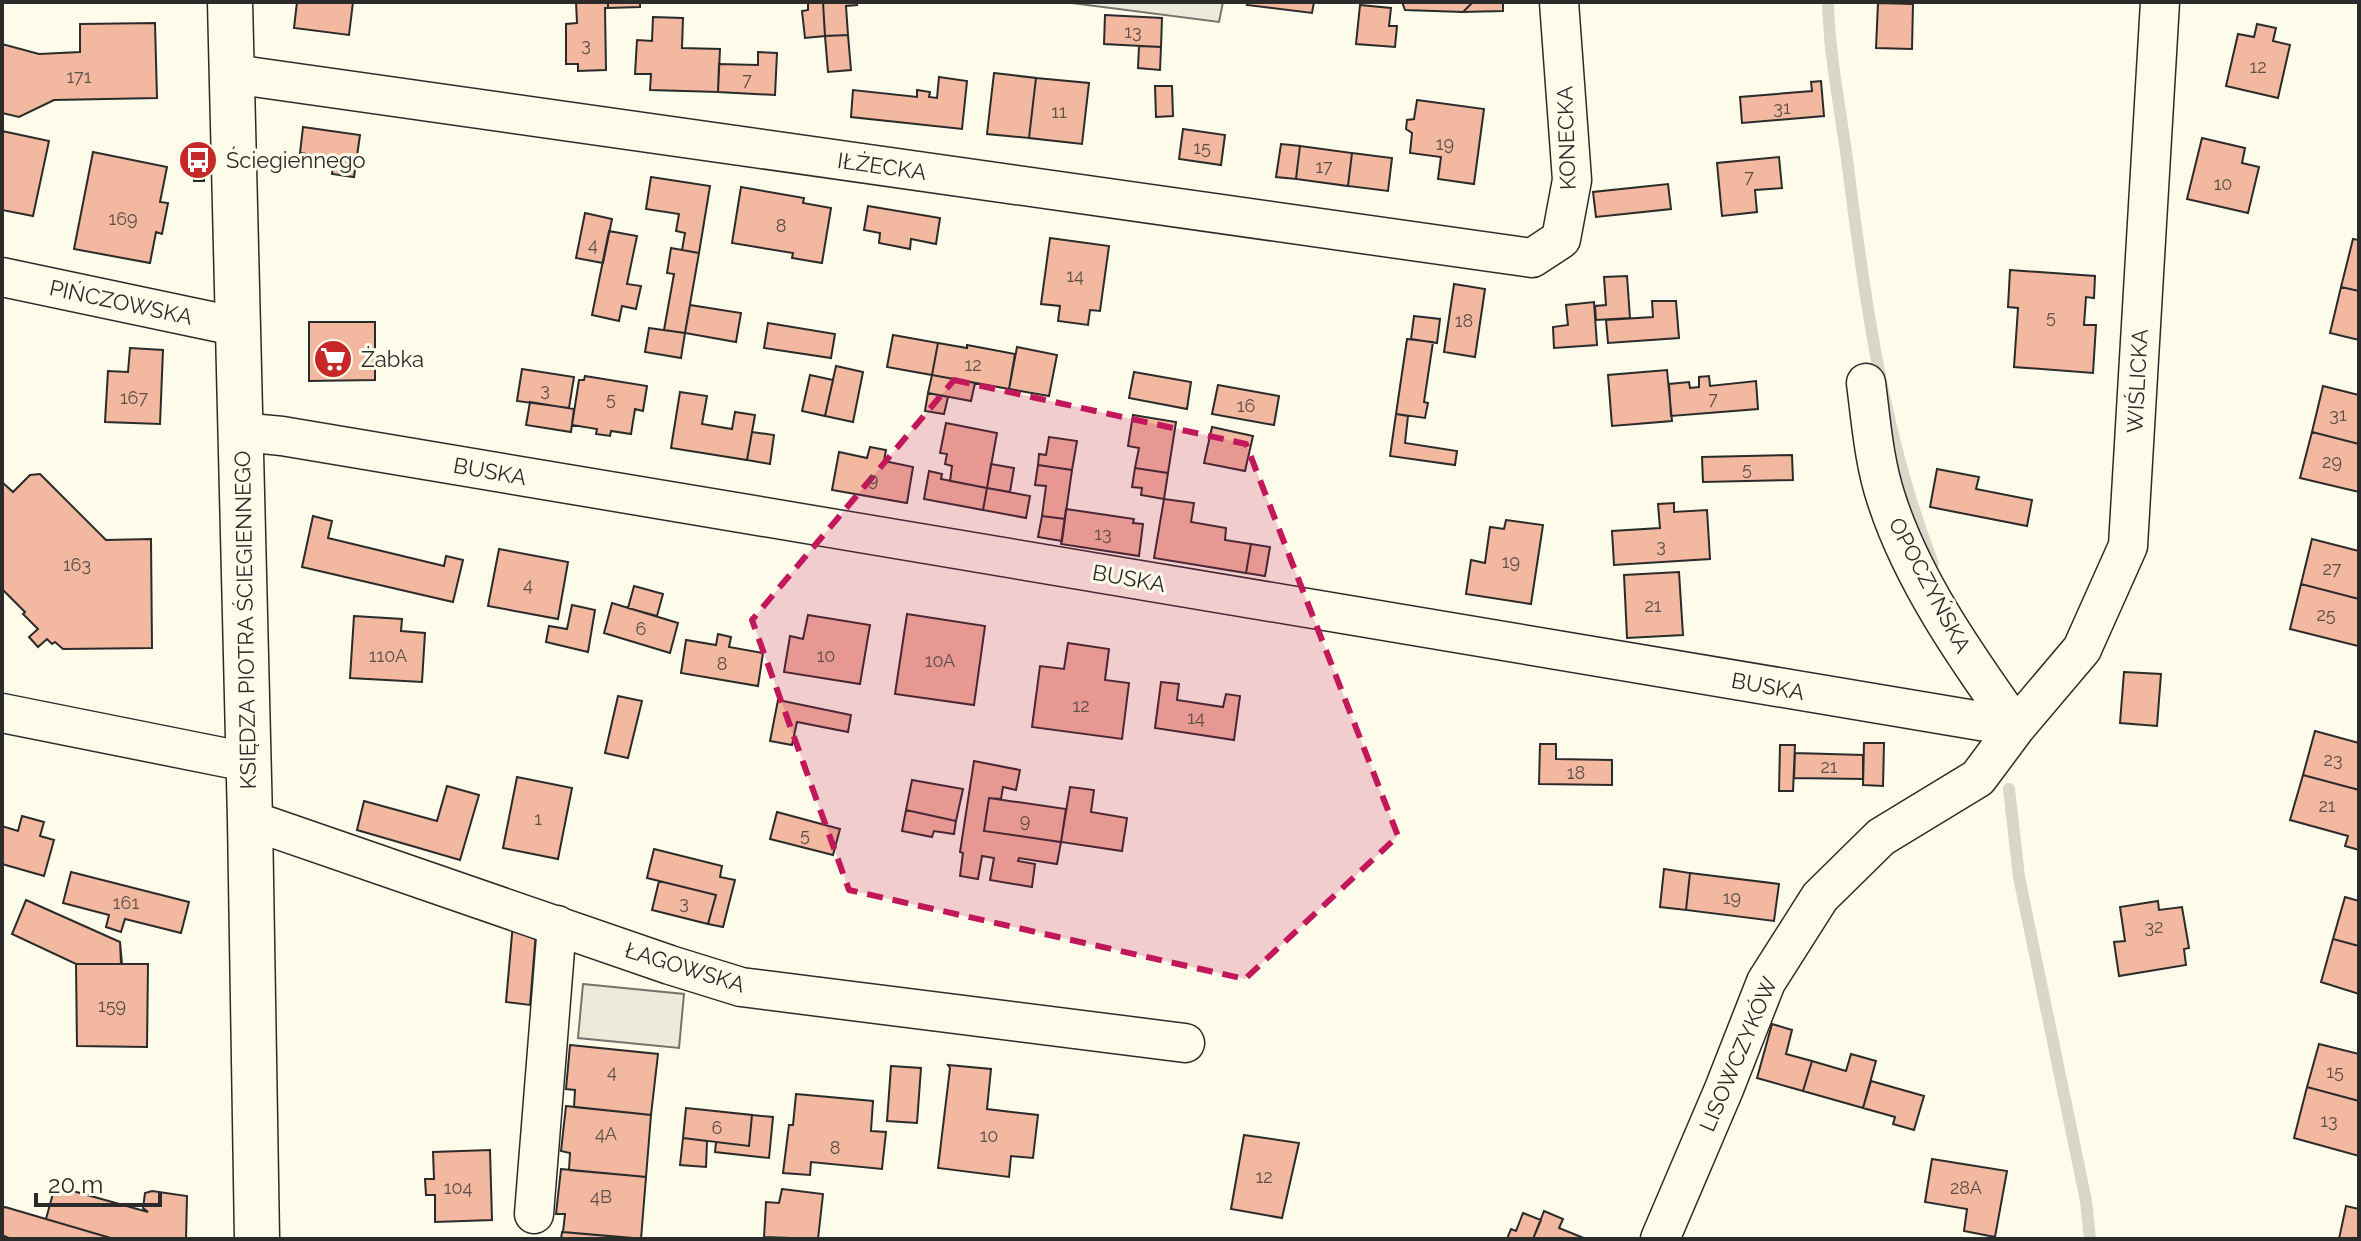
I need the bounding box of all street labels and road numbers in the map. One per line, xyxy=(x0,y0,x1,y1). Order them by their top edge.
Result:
street label: KONECKA xyxy=(1551,85,1581,190)
street label: IŁŻECKA xyxy=(836,147,928,185)
street label: PIŃCZOWSKA xyxy=(47,274,195,330)
street label: WIŚLICKA xyxy=(2120,328,2153,434)
street label: KSIĘDZA PIOTRA ŚCIEGIENNEGO xyxy=(228,450,261,790)
street label: BUSKA xyxy=(451,452,529,490)
street label: OPOCZYŃSKA xyxy=(1883,513,1977,657)
street label: BUSKA xyxy=(1090,559,1168,597)
street label: BUSKA xyxy=(1729,667,1807,705)
street label: ŁAGOWSKA xyxy=(622,936,748,998)
street label: LISOWCZYKÓW xyxy=(1694,973,1782,1135)

